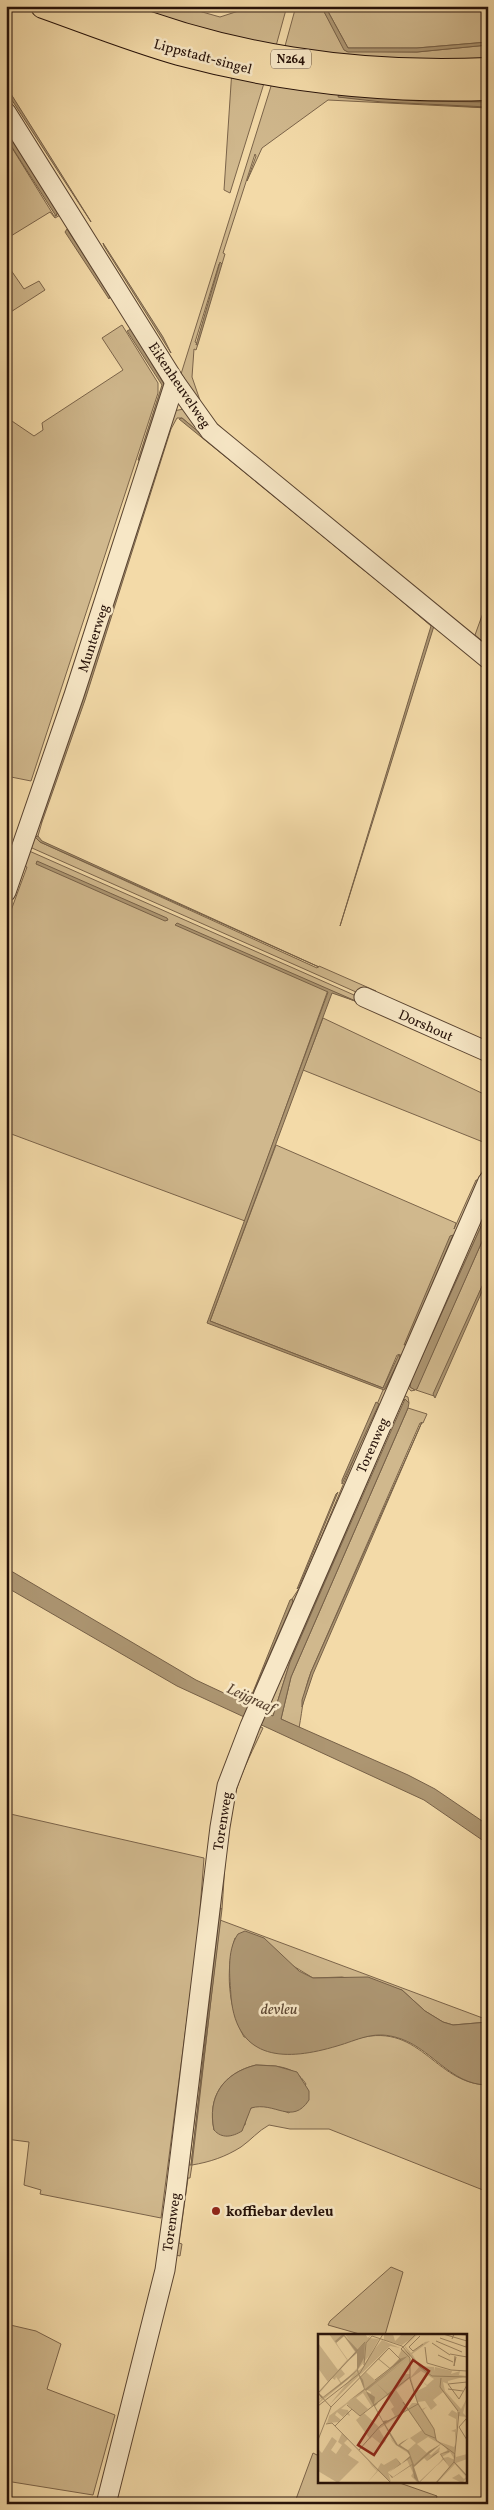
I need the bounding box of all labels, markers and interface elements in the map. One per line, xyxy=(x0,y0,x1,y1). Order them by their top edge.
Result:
street label: Lippstadt-singel xyxy=(151,35,254,80)
road number: N264 xyxy=(271,50,311,68)
street label: Eikenheuvelweg xyxy=(143,339,215,433)
street label: Munterweg xyxy=(74,602,114,675)
street label: Dorshout xyxy=(395,1006,456,1047)
street label: Torenweg xyxy=(353,1415,394,1477)
water label: Leijgraaf xyxy=(223,1679,280,1721)
street label: Torenweg xyxy=(209,1790,238,1852)
water label: devleu xyxy=(261,2000,298,2021)
street label: Torenweg xyxy=(159,2191,186,2253)
place label: koffiebar devleu xyxy=(226,2203,334,2222)
marker: koffiebar devleu xyxy=(210,2205,222,2217)
inset map xyxy=(318,2334,466,2482)

